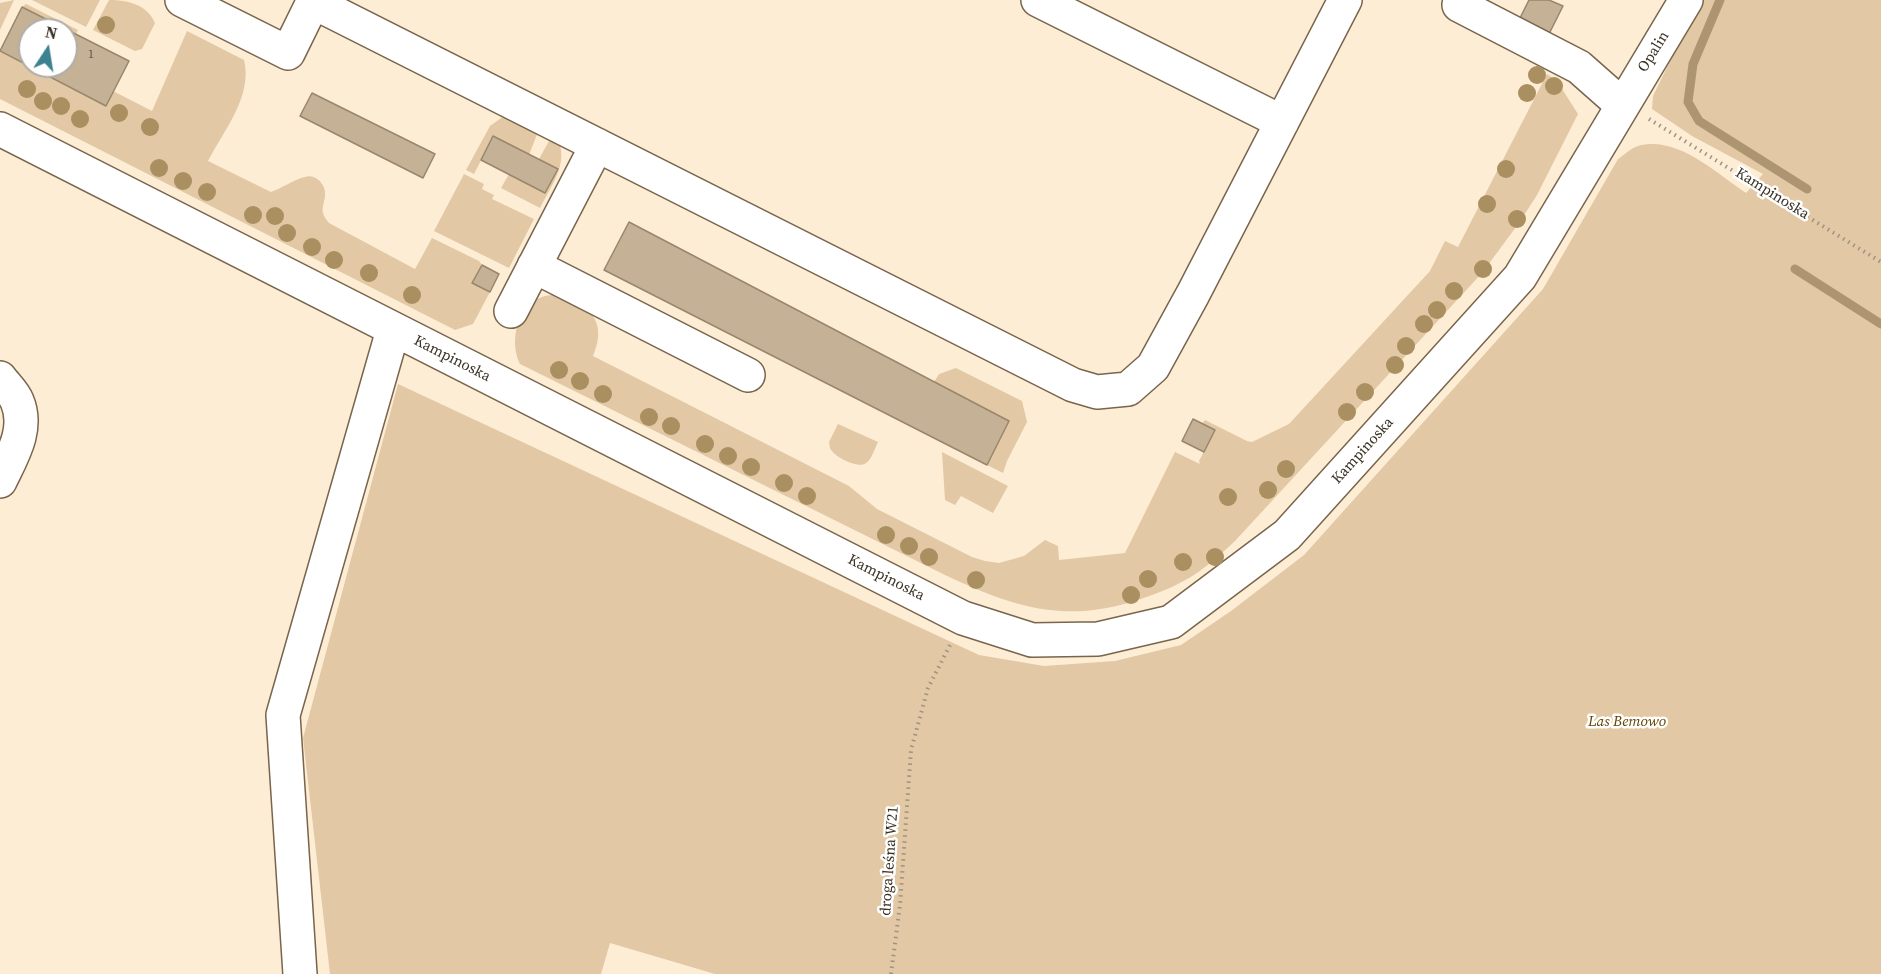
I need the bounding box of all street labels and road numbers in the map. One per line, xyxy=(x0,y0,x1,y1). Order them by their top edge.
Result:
street label: Opalin xyxy=(1634,28,1674,76)
street label: Kampinoska xyxy=(1732,164,1812,224)
street label: Kampinoska xyxy=(411,332,493,386)
street label: Kampinoska xyxy=(1328,414,1398,488)
street label: Kampinoska xyxy=(845,551,927,605)
street label: droga leśna W21 xyxy=(877,806,903,916)

